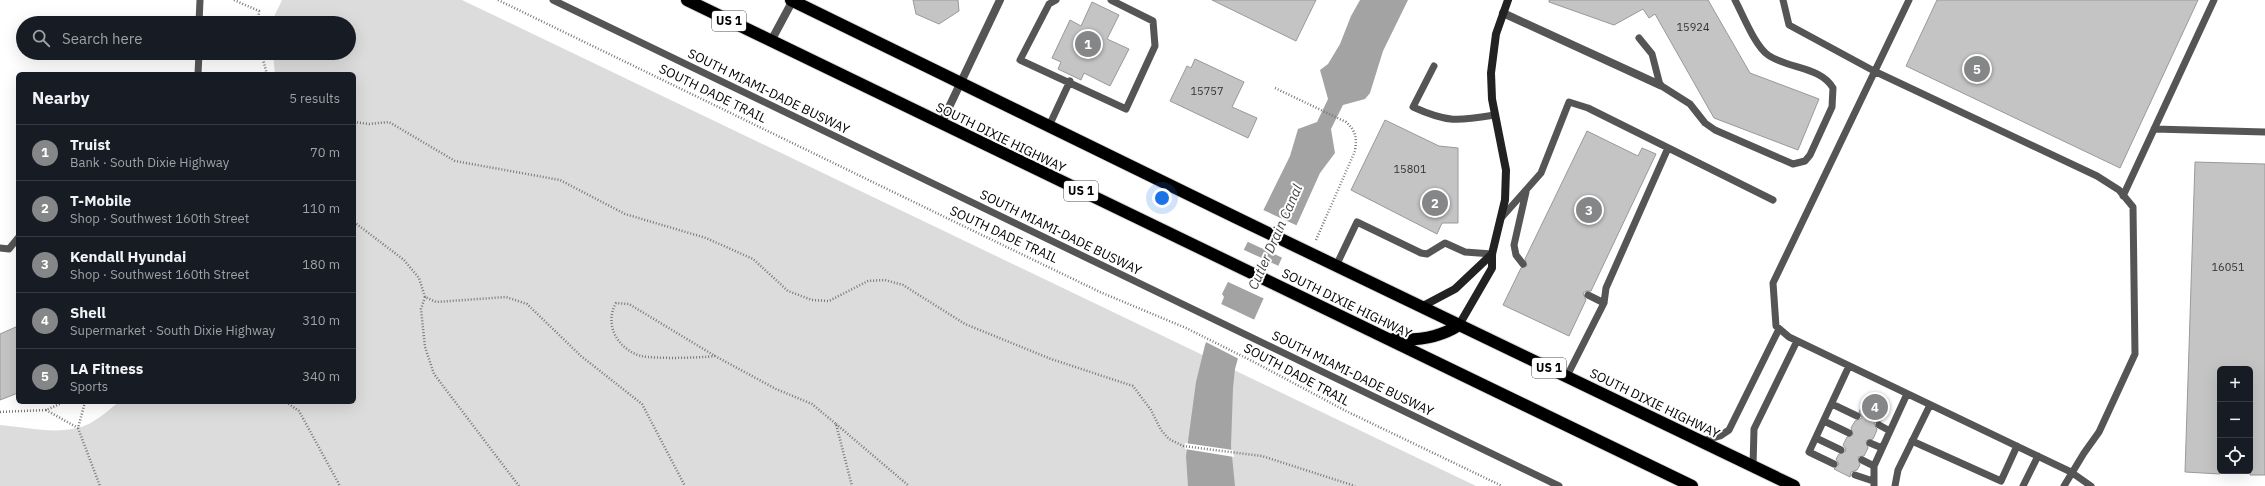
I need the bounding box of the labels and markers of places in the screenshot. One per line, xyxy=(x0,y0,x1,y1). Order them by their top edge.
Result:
pin: 1 xyxy=(1075,29,1101,59)
pin: 5 xyxy=(1964,54,1990,84)
pin: 2 xyxy=(1422,188,1448,218)
pin: 3 xyxy=(1576,195,1602,225)
pin: 4 xyxy=(1862,392,1888,422)

